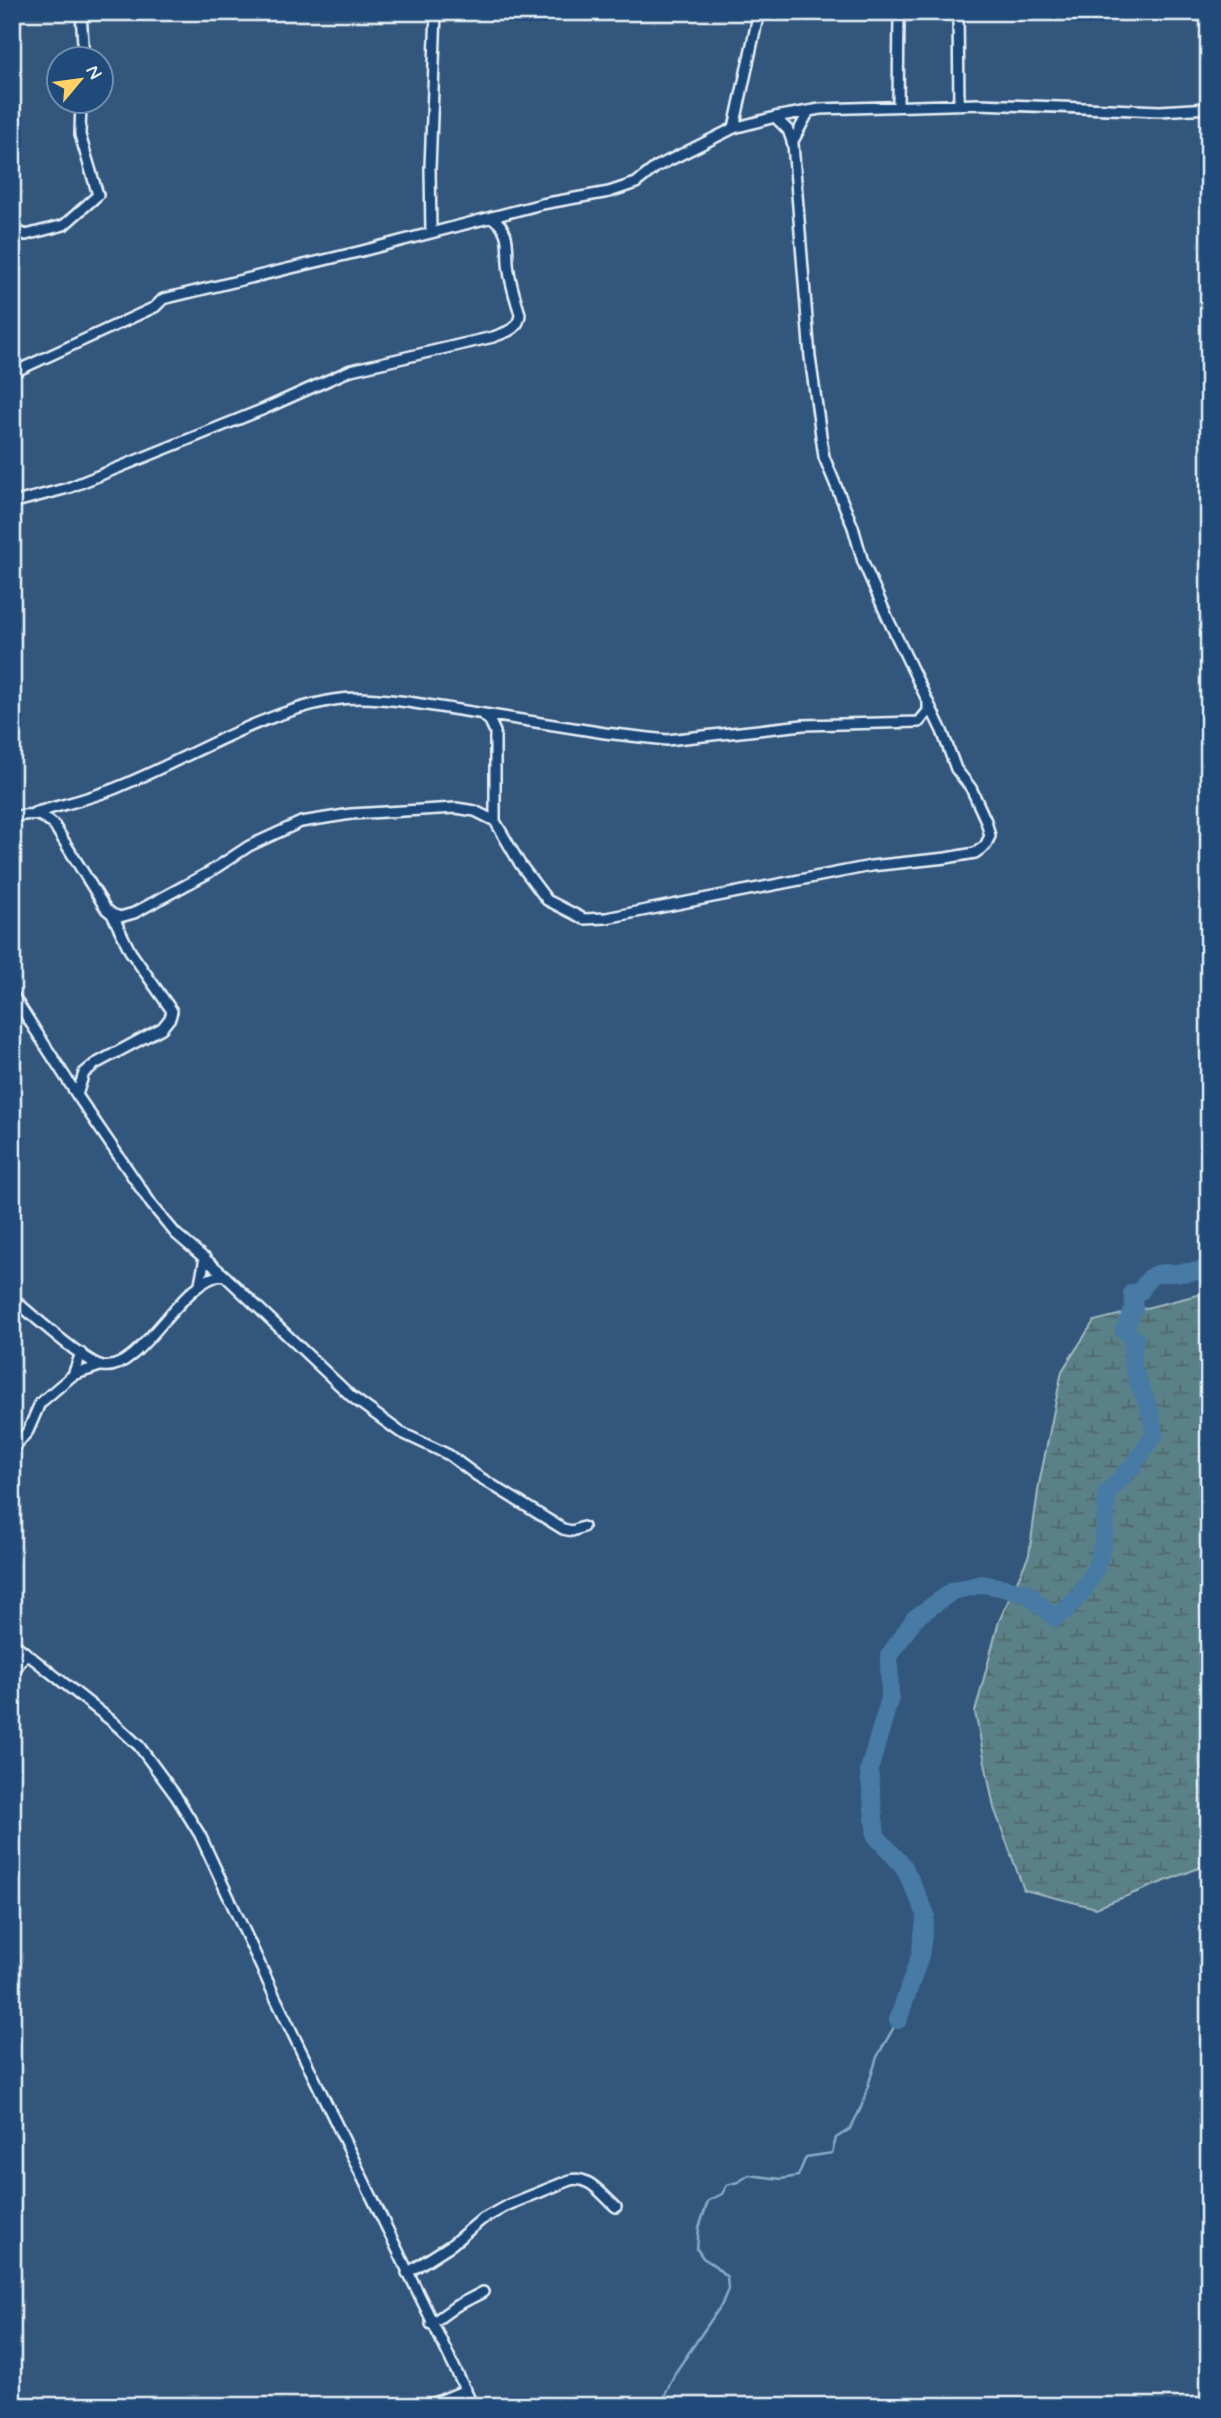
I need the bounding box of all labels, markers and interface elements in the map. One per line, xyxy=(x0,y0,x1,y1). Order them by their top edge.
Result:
north arrow xyxy=(46,46,116,116)
text: N xyxy=(80,61,108,84)

